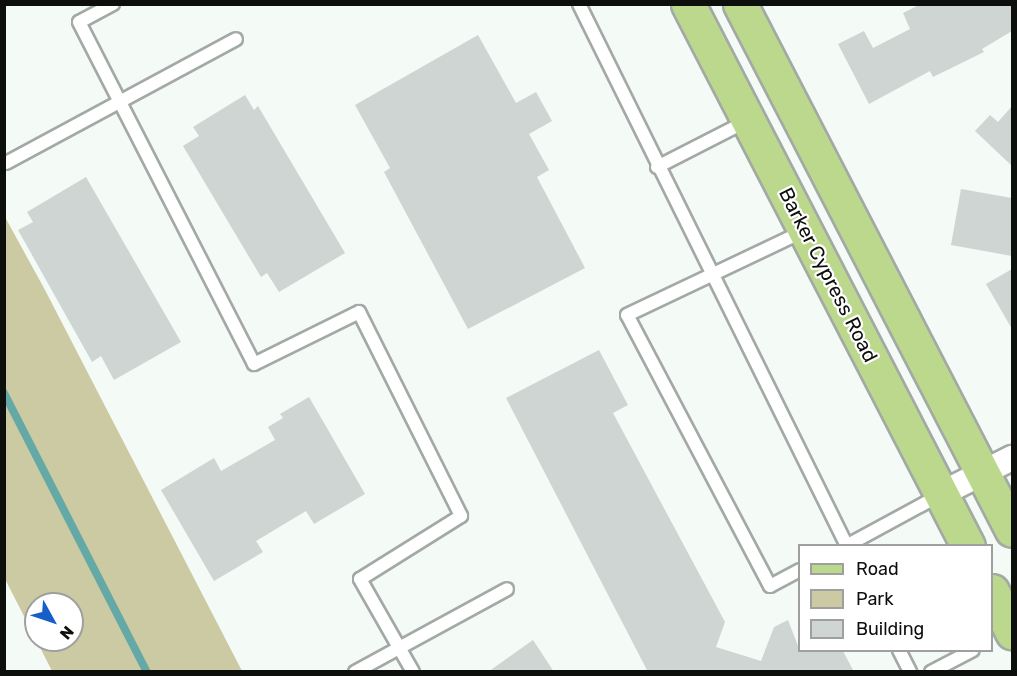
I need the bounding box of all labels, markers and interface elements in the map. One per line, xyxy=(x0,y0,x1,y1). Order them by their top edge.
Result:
street label: Barker Cypress Road xyxy=(773,184,883,366)
legend xyxy=(798,544,993,652)
text: Road xyxy=(856,558,899,580)
text: Park xyxy=(856,588,893,610)
north arrow xyxy=(24,592,84,652)
text: Building xyxy=(856,618,924,640)
text: N xyxy=(56,622,78,643)

